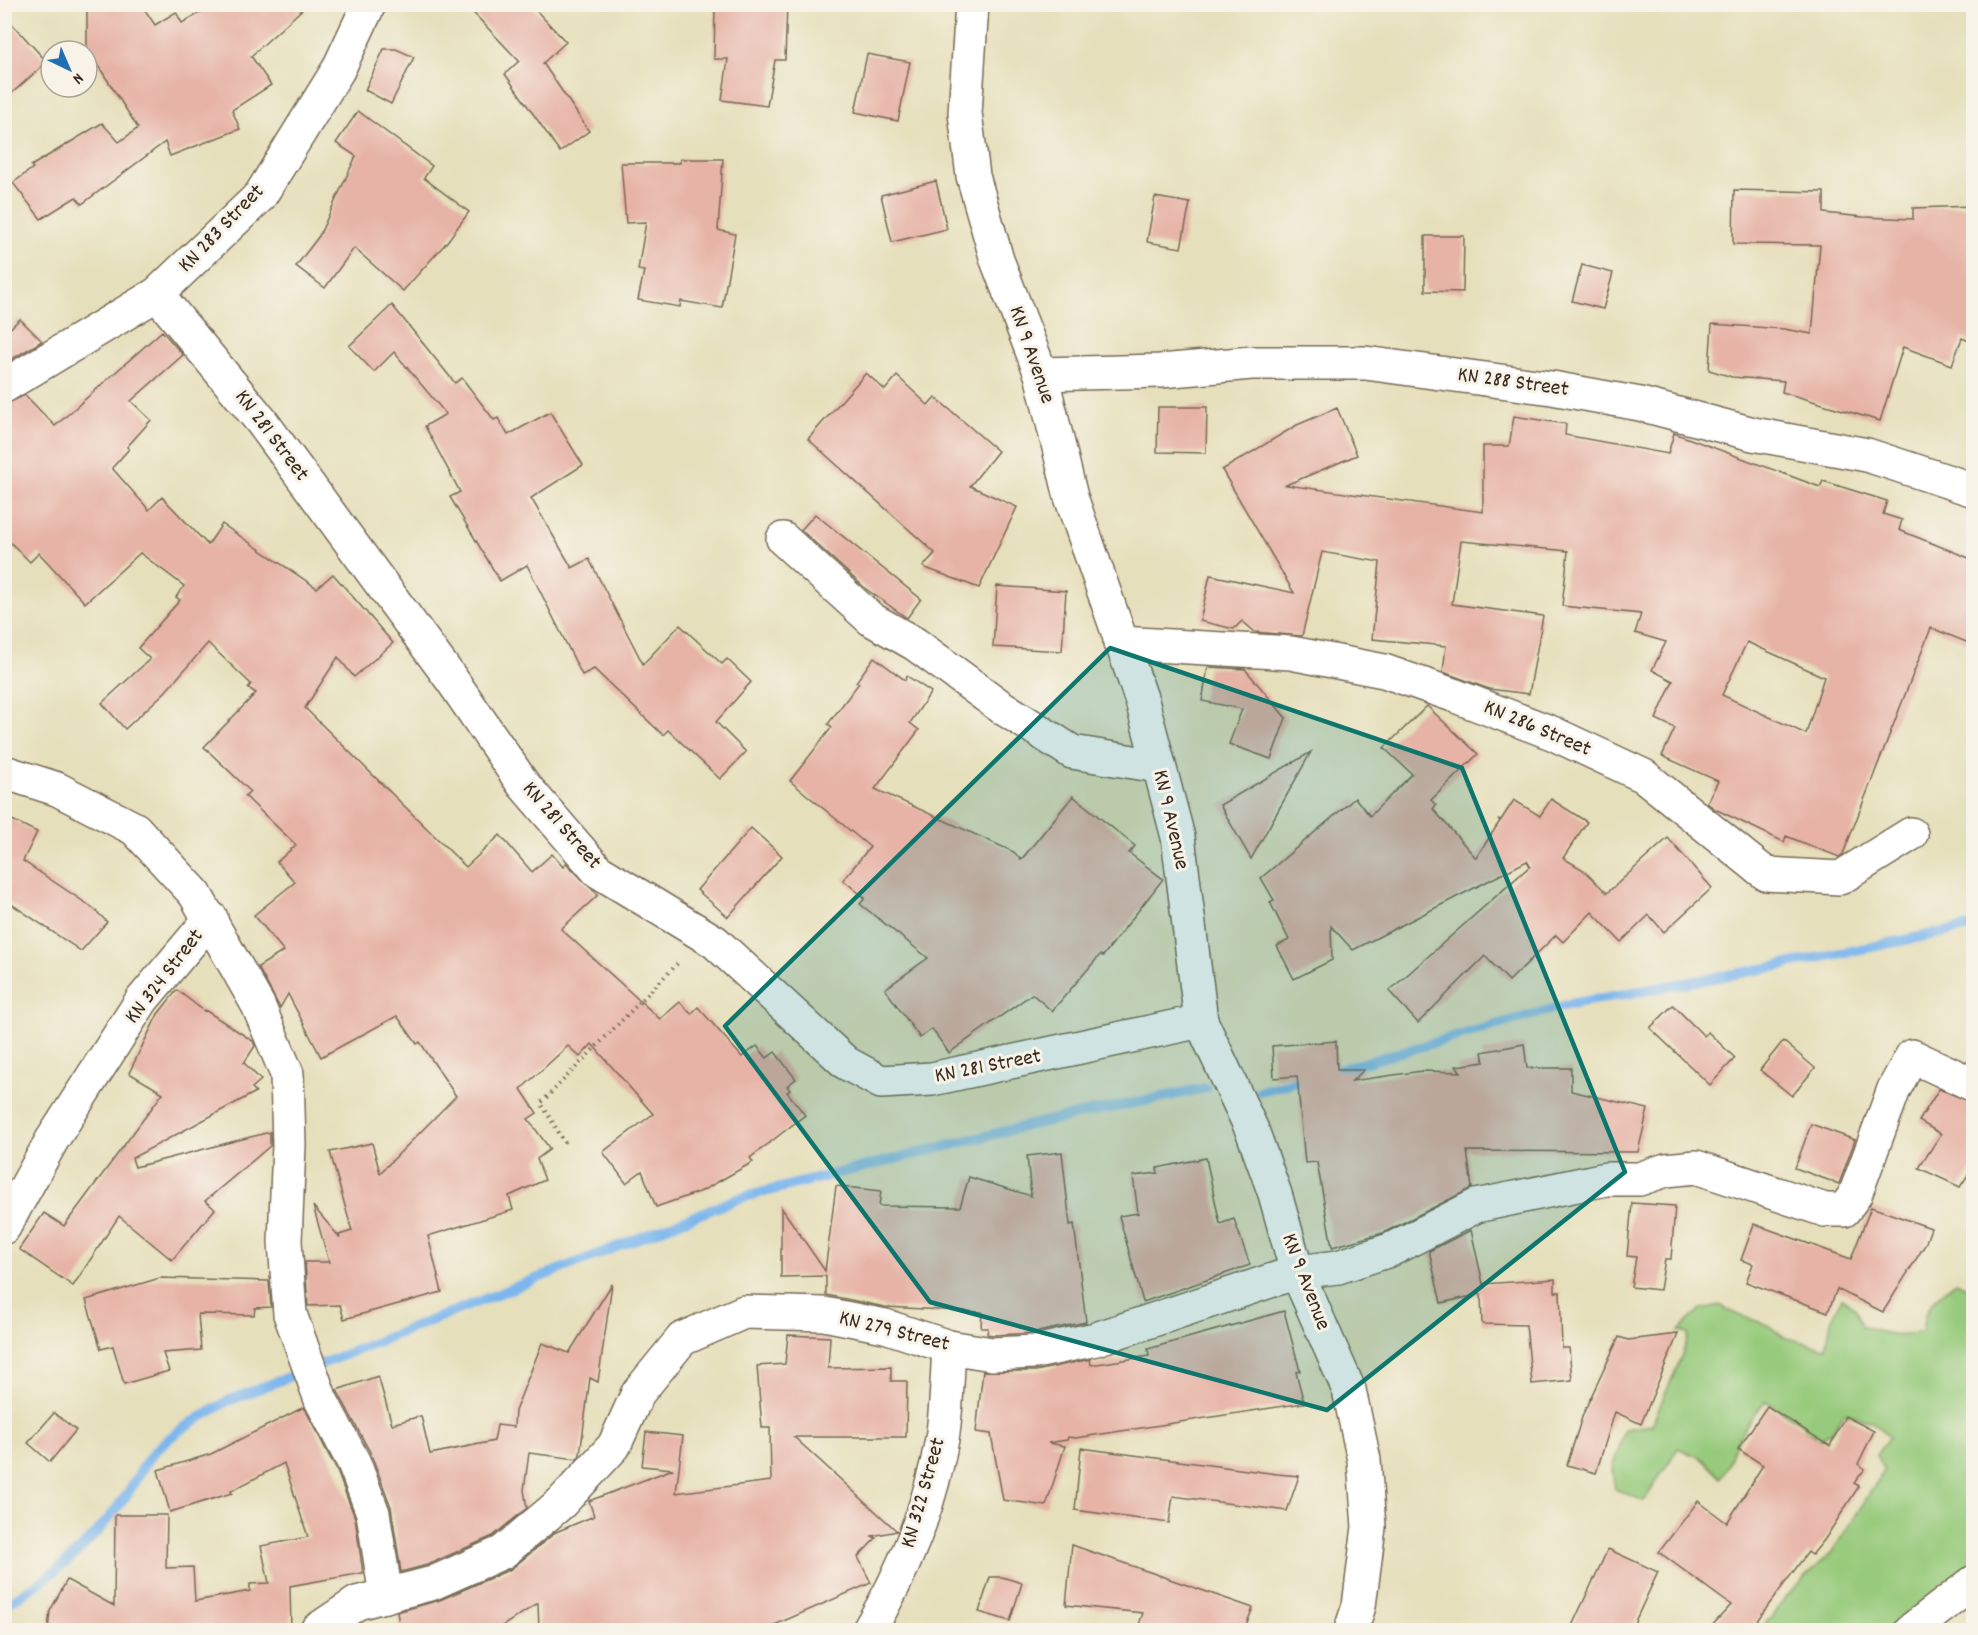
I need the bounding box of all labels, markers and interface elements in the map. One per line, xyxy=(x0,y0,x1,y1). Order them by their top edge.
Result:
north arrow xyxy=(39,39,99,99)
text: N xyxy=(67,67,89,89)
street label: KN 283 Street xyxy=(172,178,272,280)
street label: KN 9 Avenue xyxy=(1000,302,1062,408)
street label: KN 288 Street xyxy=(1455,360,1571,406)
street label: KN 281 Street xyxy=(226,384,316,488)
street label: KN 286 Street xyxy=(1479,693,1595,765)
street label: KN 9 Avenue xyxy=(1143,767,1197,873)
street label: KN 281 Street xyxy=(514,775,608,877)
street label: KN 324 Street xyxy=(118,923,212,1031)
street label: KN 281 Street xyxy=(932,1041,1044,1093)
street label: KN 9 Avenue xyxy=(1272,1229,1338,1335)
street label: KN 279 Street xyxy=(836,1303,952,1361)
street label: KN 322 Street xyxy=(893,1434,955,1552)

